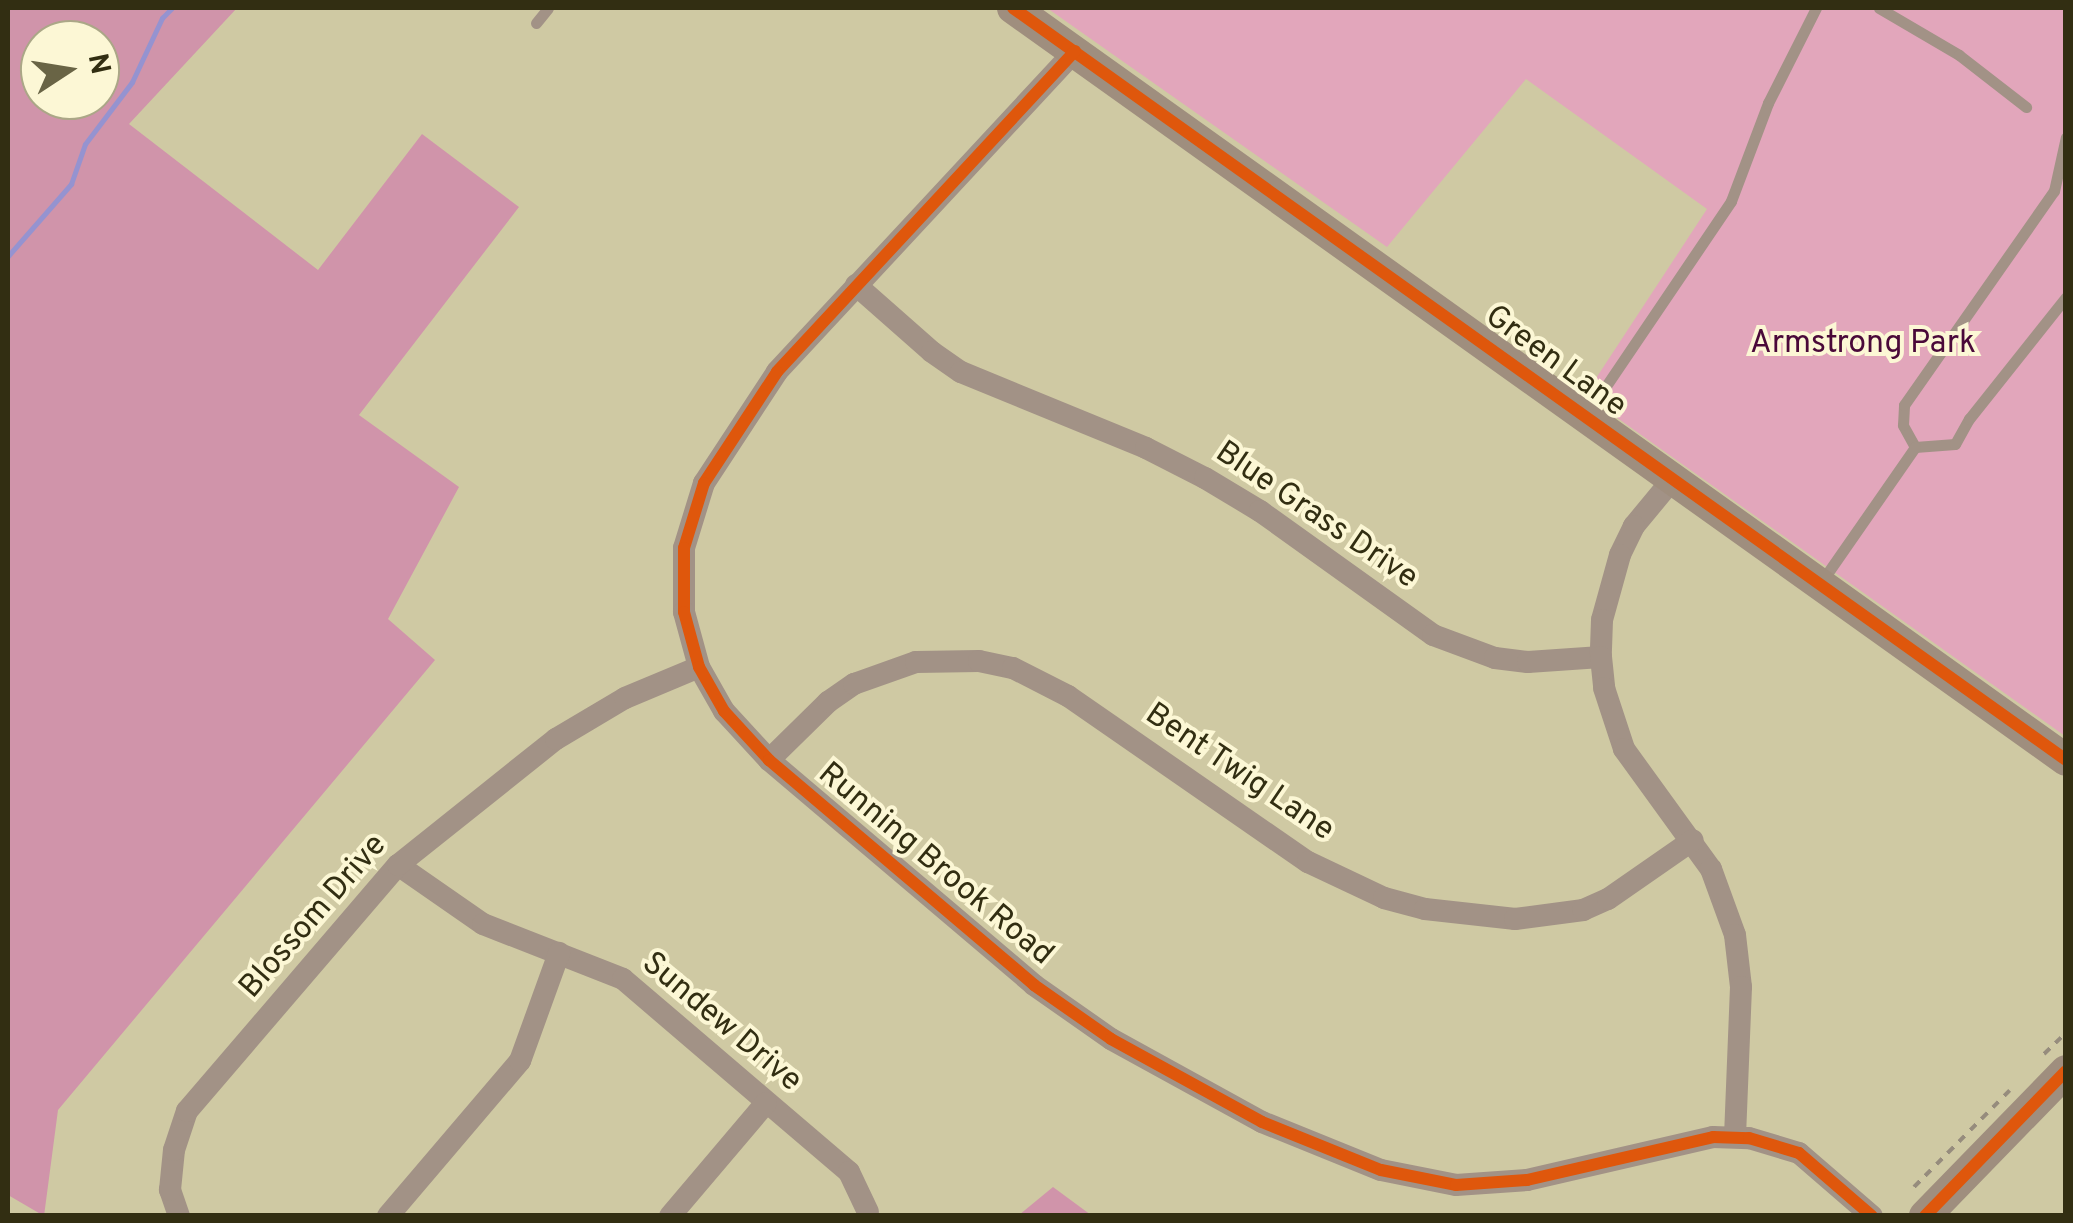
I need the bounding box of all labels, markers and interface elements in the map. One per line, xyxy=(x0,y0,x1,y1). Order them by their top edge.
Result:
north arrow xyxy=(20,20,120,120)
text: N xyxy=(78,51,117,78)
street label: Green Lane xyxy=(1477,298,1633,426)
park label: Armstrong Park xyxy=(1750,325,1976,363)
street label: Blue Grass Drive xyxy=(1207,434,1425,598)
street label: Bent Twig Lane xyxy=(1137,695,1341,851)
street label: Running Brook Road xyxy=(810,755,1060,975)
street label: Blossom Drive xyxy=(232,827,396,1007)
street label: Sundew Drive xyxy=(633,945,809,1101)

